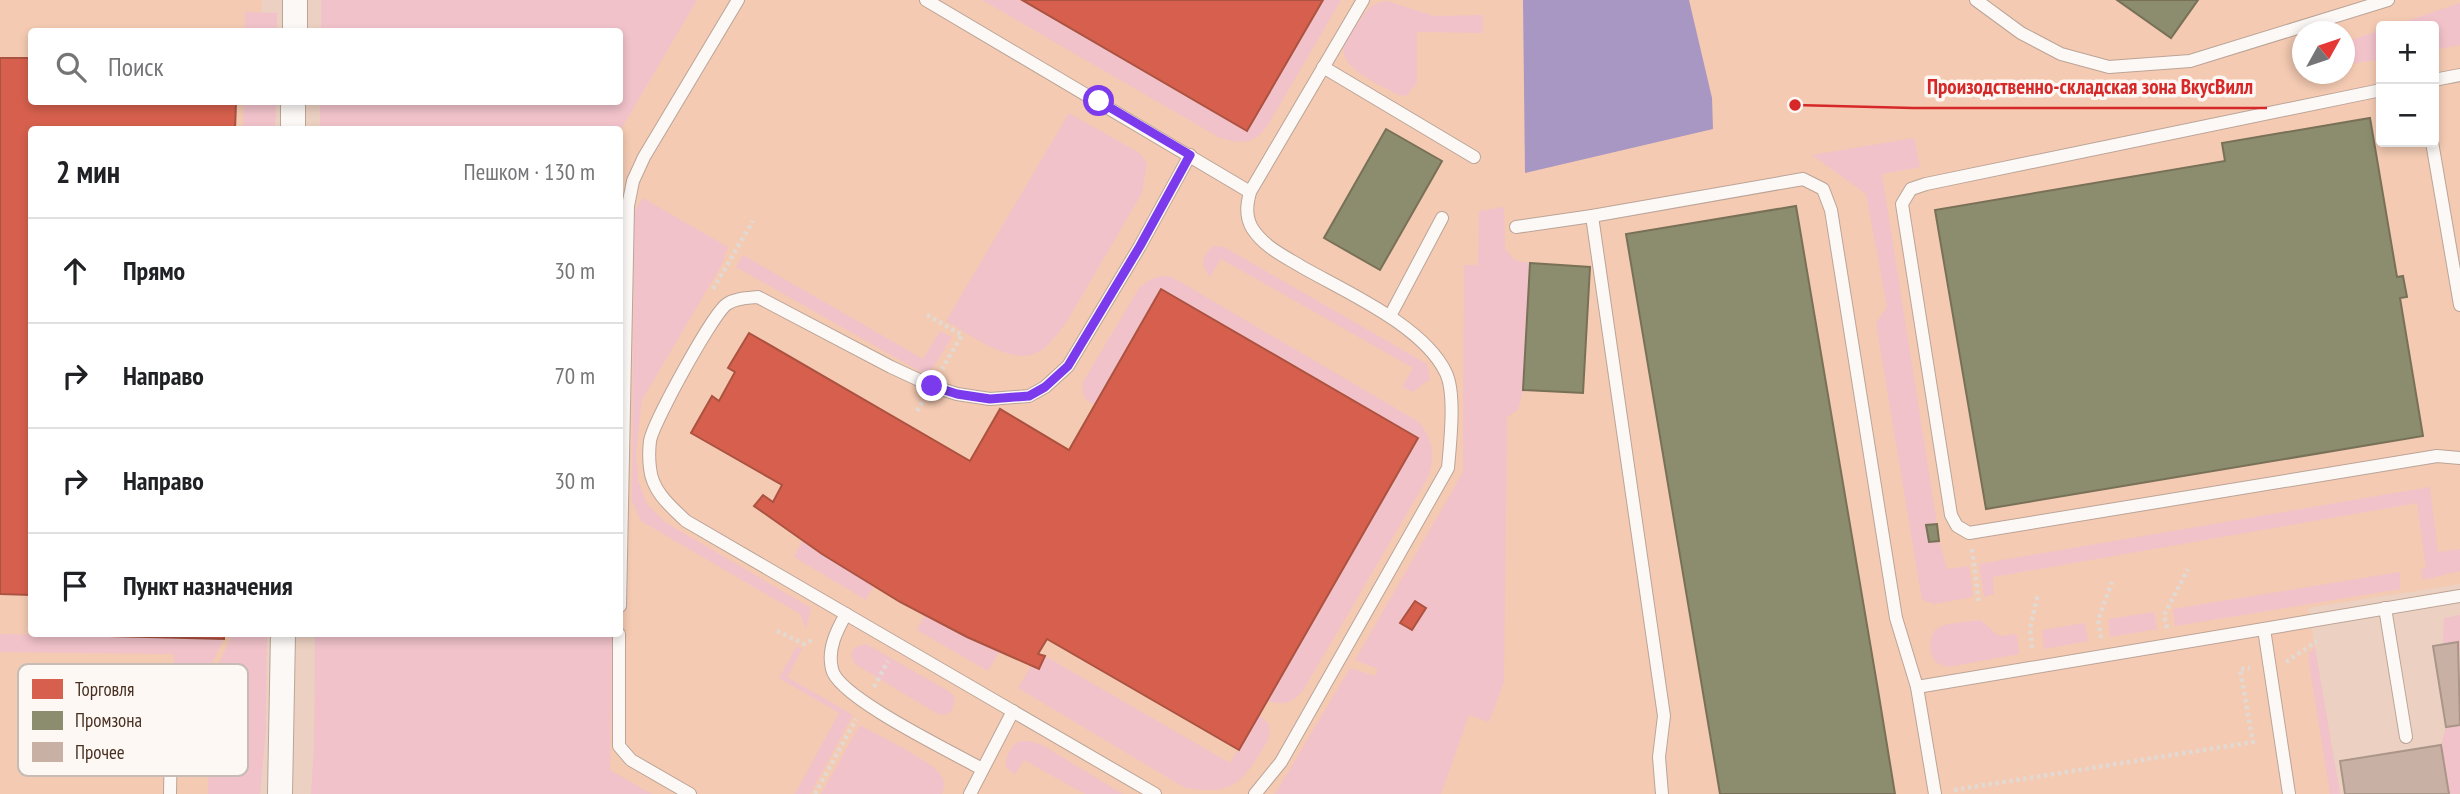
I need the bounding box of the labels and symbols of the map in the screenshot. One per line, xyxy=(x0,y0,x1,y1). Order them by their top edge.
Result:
north arrow xyxy=(2292,21,2355,84)
callout: Произодственно-складская зона ВкусВилл xyxy=(1913,66,2267,108)
text: Произодственно-складская зона ВкусВилл xyxy=(1927,73,2253,100)
route start xyxy=(1083,85,1114,116)
route end xyxy=(916,370,947,401)
legend xyxy=(18,664,248,776)
text: Торговля xyxy=(75,677,134,701)
text: Промзона xyxy=(75,708,142,732)
text: Прочее xyxy=(75,740,125,764)

